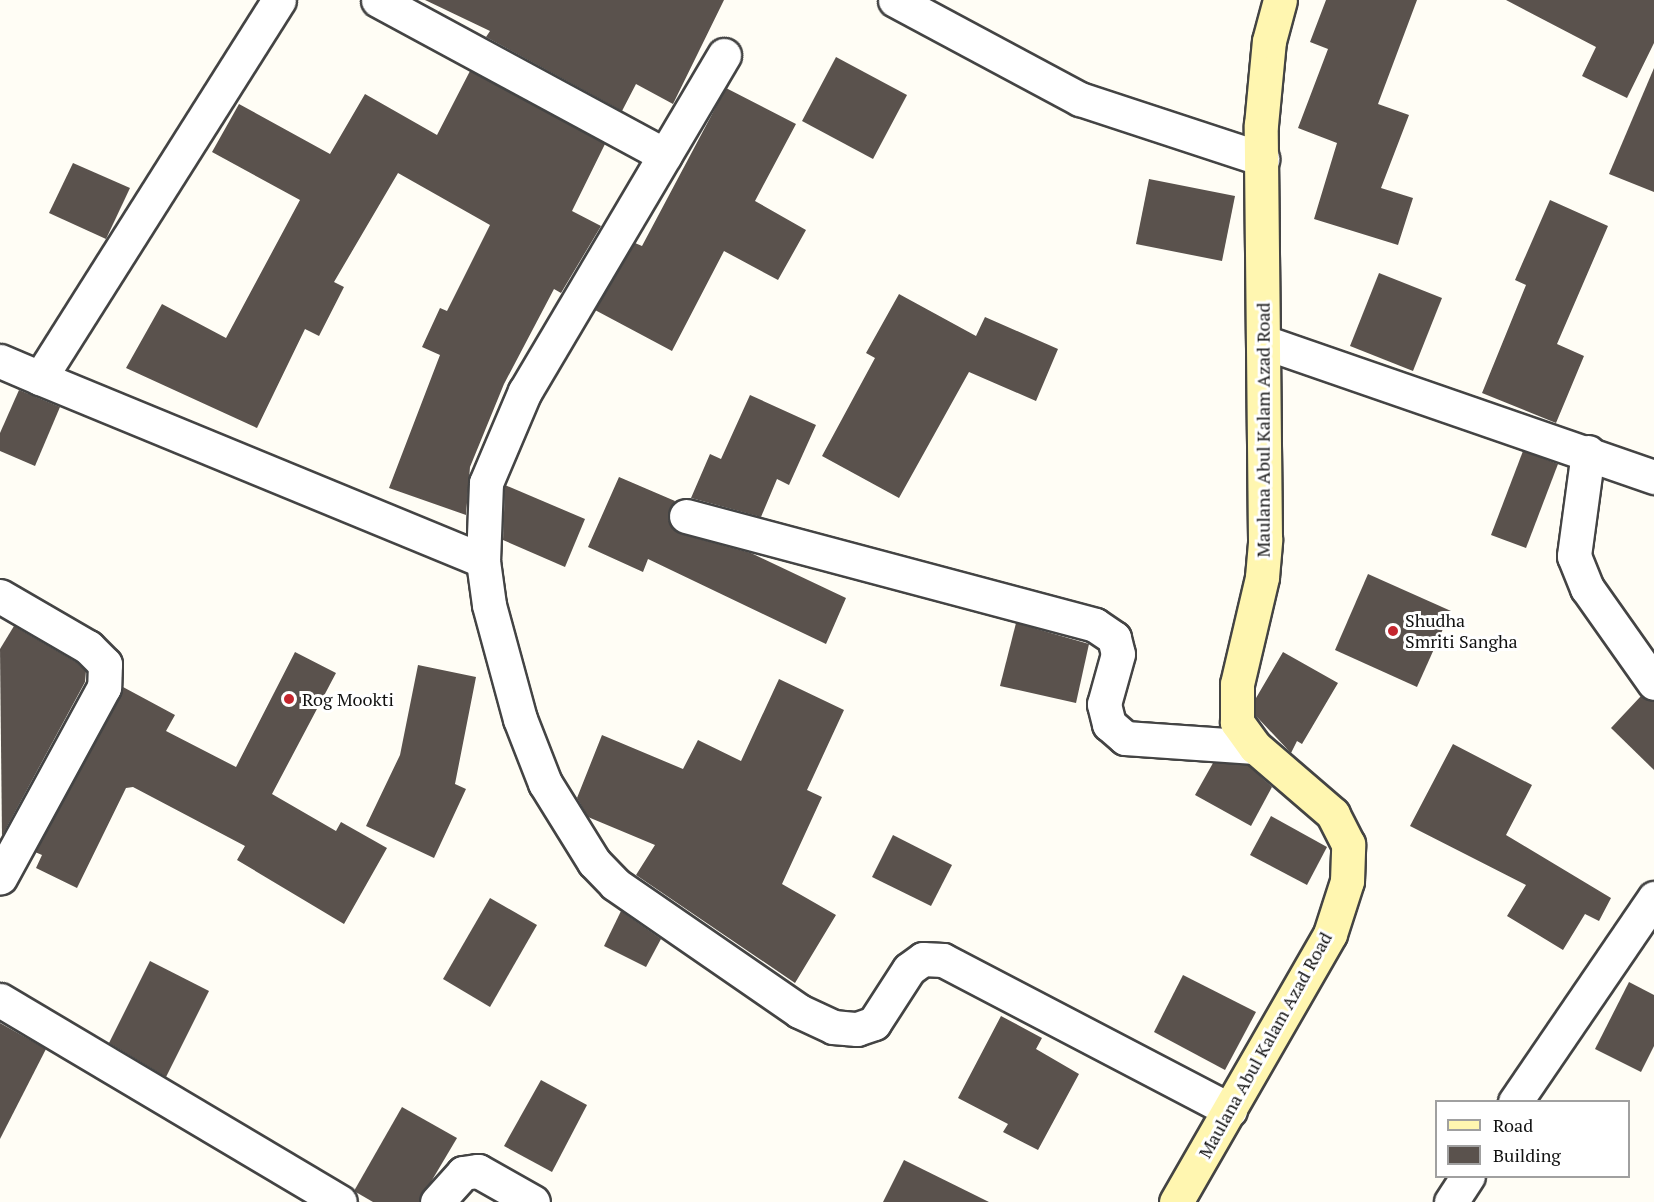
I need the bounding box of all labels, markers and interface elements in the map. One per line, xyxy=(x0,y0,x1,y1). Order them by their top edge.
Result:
street label: Maulana Abul Kalam Azad Road xyxy=(1252,302,1274,558)
place label: Shudha Smriti Sangha xyxy=(1405,610,1518,652)
marker: Shudha Smriti Sangha xyxy=(1386,624,1400,638)
place label: Rog Mookti xyxy=(302,688,394,710)
marker: Rog Mookti xyxy=(280,690,298,708)
street label: Maulana Abul Kalam Azad Road xyxy=(1194,928,1336,1162)
legend xyxy=(1435,1100,1630,1178)
text: Road xyxy=(1493,1113,1533,1137)
text: Building xyxy=(1493,1143,1561,1167)

